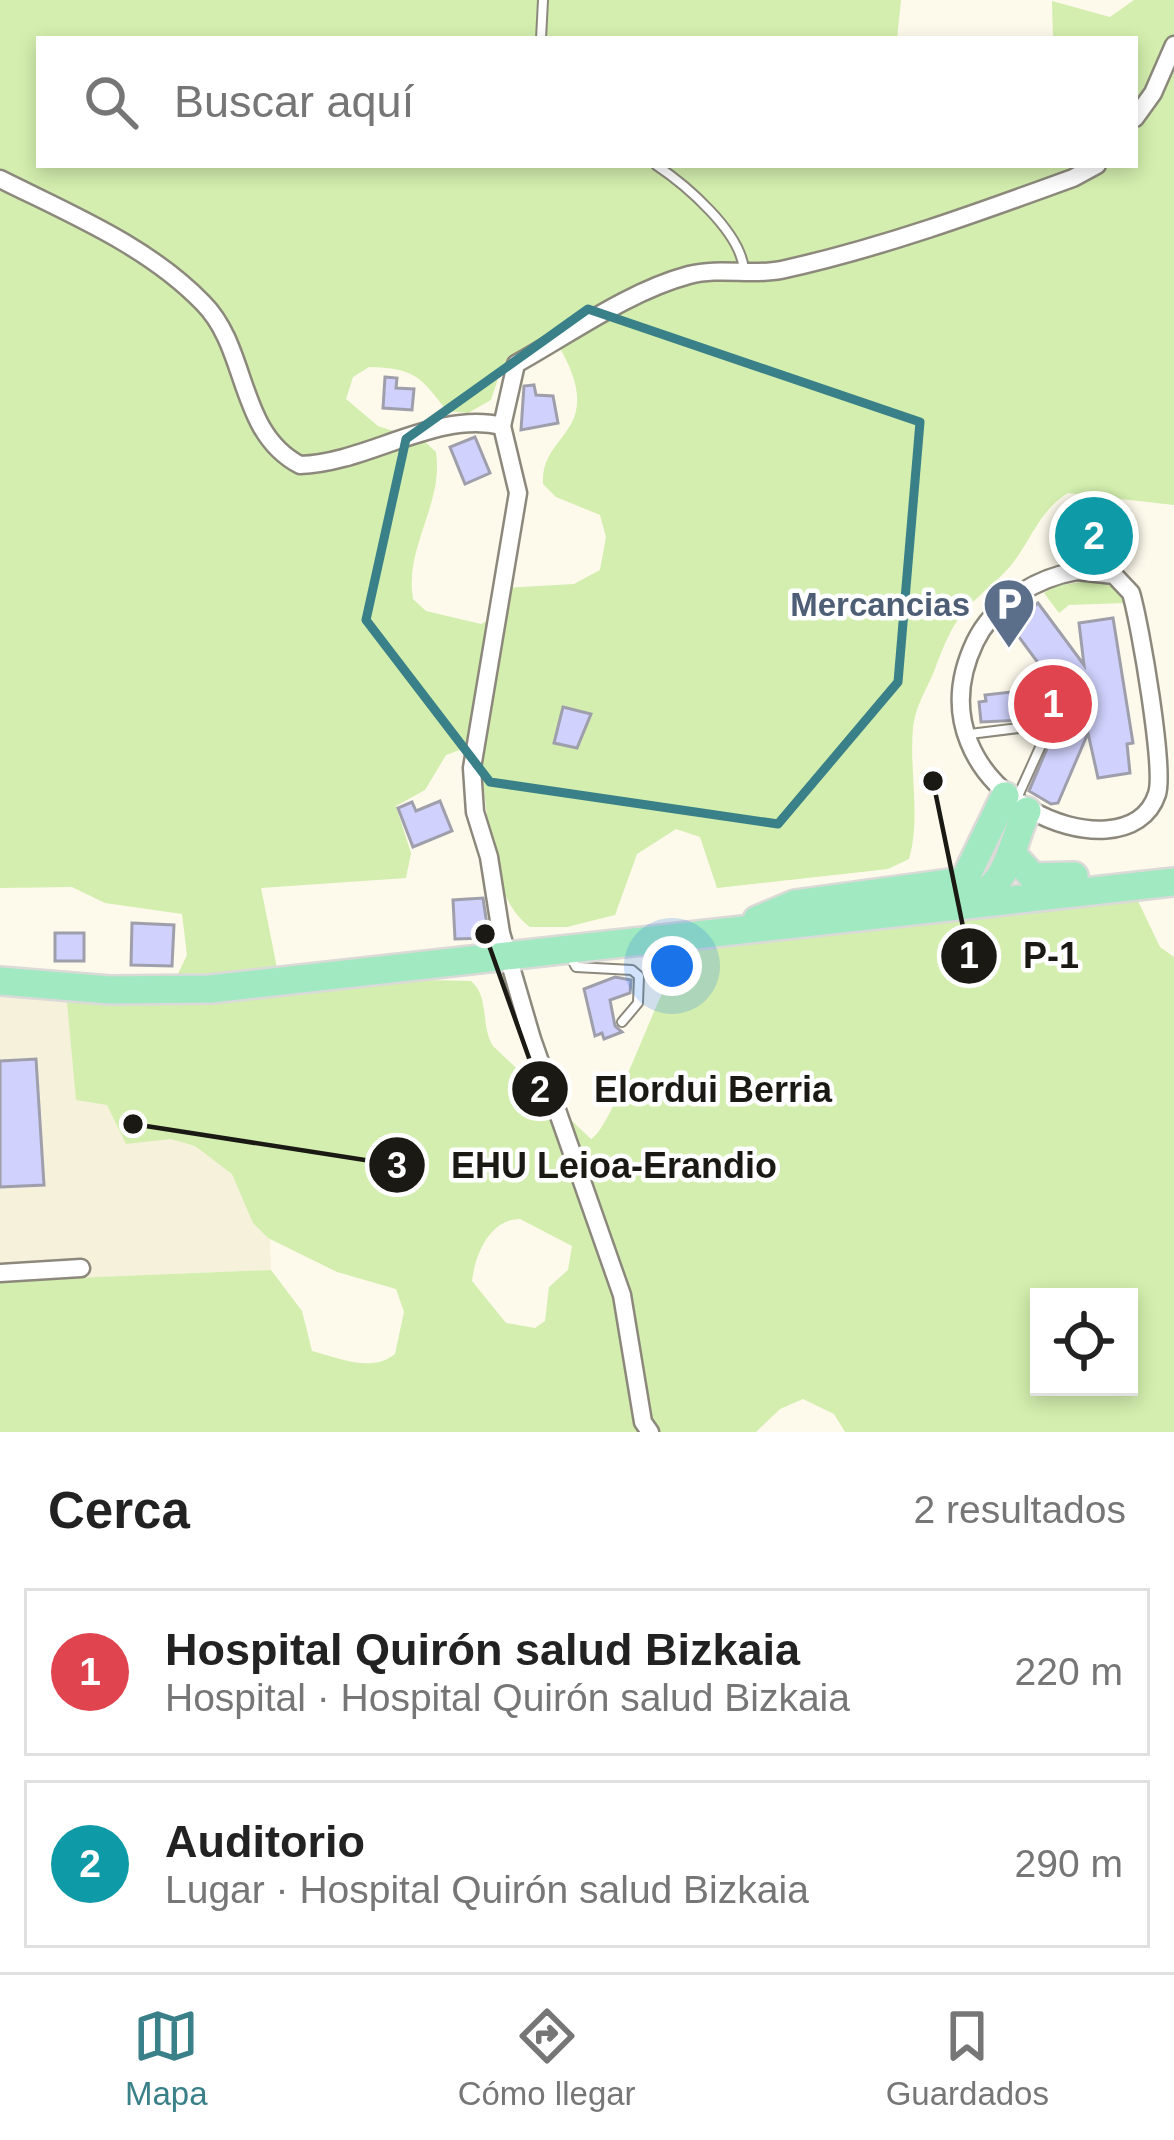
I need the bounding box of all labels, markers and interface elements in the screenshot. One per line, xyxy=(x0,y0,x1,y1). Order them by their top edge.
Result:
search box xyxy=(36,36,1138,168)
icon: search xyxy=(78,69,144,135)
text: Buscar aquí xyxy=(174,76,414,127)
pin: 2 xyxy=(1055,491,1133,581)
parking icon: Mercancias xyxy=(981,576,1037,650)
place label: Mercancias xyxy=(790,586,970,623)
pin: 1 xyxy=(1014,659,1092,749)
callout: P-1 xyxy=(939,920,1103,992)
text: 1 xyxy=(959,935,979,976)
text: P-1 xyxy=(1023,935,1079,976)
your location xyxy=(642,936,702,996)
callout: Elordui Berria xyxy=(510,1053,856,1125)
text: 2 xyxy=(530,1069,550,1110)
text: Elordui Berria xyxy=(594,1069,833,1110)
callout: EHU Leioa-Erandio xyxy=(367,1129,801,1201)
text: 3 xyxy=(387,1145,407,1186)
text: EHU Leioa-Erandio xyxy=(451,1145,777,1186)
map controls xyxy=(1030,1288,1138,1396)
button: locate xyxy=(1030,1288,1138,1396)
text: Cerca xyxy=(48,1482,190,1539)
text: 2 resultados xyxy=(914,1488,1126,1531)
text: Hospital Quirón salud Bizkaia xyxy=(165,1624,800,1675)
text: 1 xyxy=(79,1650,101,1693)
text: 220 m xyxy=(1015,1650,1123,1693)
text: Hospital · Hospital Quirón salud Bizkaia xyxy=(165,1676,850,1719)
text: Auditorio xyxy=(165,1816,365,1867)
text: 2 xyxy=(79,1842,101,1885)
text: 290 m xyxy=(1015,1842,1123,1885)
text: Lugar · Hospital Quirón salud Bizkaia xyxy=(165,1868,809,1911)
tab: Mapa xyxy=(125,2003,208,2113)
tab: Cómo llegar xyxy=(458,2003,636,2113)
tab: Guardados xyxy=(886,2003,1049,2113)

